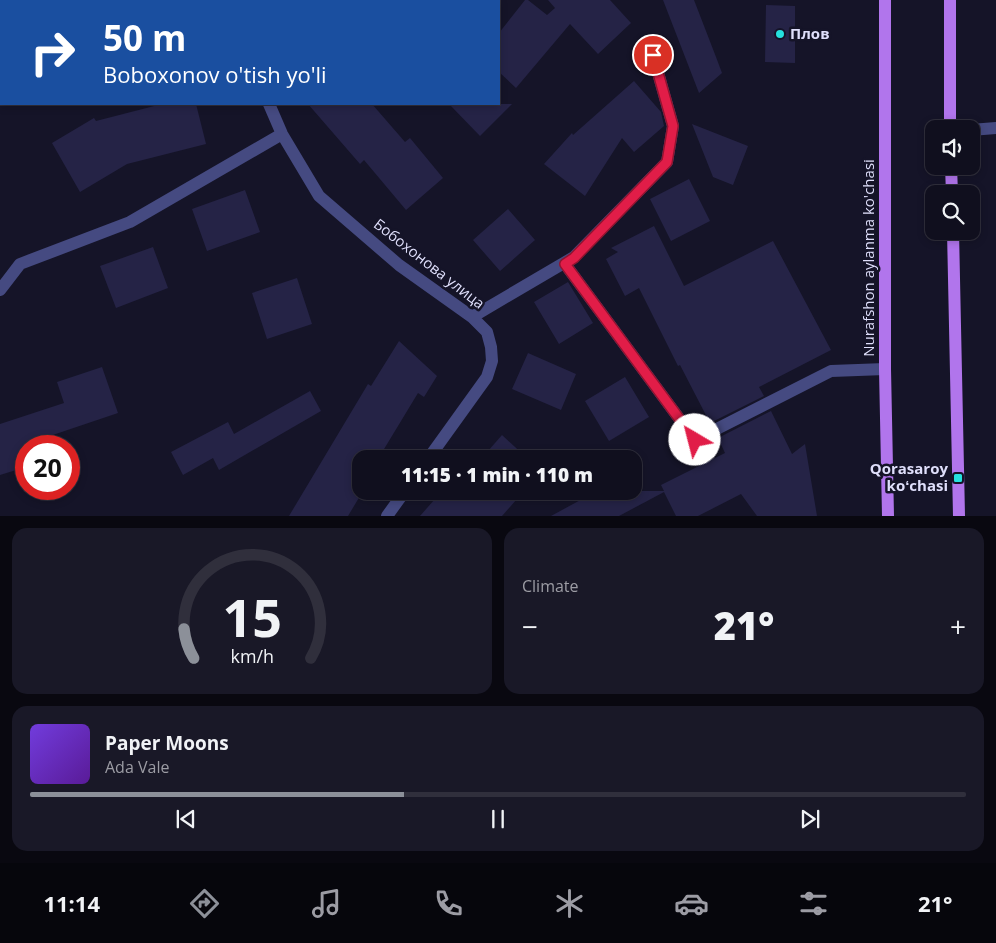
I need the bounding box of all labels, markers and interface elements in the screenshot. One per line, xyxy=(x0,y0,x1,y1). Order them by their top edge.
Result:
text: 50 m xyxy=(103,14,186,61)
icon: right xyxy=(20,20,85,85)
place label: Плов xyxy=(790,23,830,43)
marker: Плов xyxy=(774,28,786,40)
pin xyxy=(632,34,674,76)
icon: arrive xyxy=(639,41,667,69)
text: Boboxonov o'tish yo'li xyxy=(103,59,327,89)
map controls xyxy=(925,120,980,240)
button: sound xyxy=(925,120,980,175)
street label: Nurafshon aylanma ko'chasi xyxy=(858,159,878,357)
button: search xyxy=(925,185,980,240)
street label: Бобохонова улица xyxy=(370,214,489,313)
position arrow xyxy=(668,413,720,465)
speed limit sign: 20 xyxy=(15,435,80,500)
place label: Qorasaroy koʻchasi xyxy=(870,458,948,495)
text: 11:15 · 1 min · 110 m xyxy=(401,462,593,488)
marker: Qorasaroy koʻchasi xyxy=(952,472,964,484)
text: Climate xyxy=(522,575,579,597)
text: 15 xyxy=(222,581,282,652)
text: 21° xyxy=(714,599,774,651)
text: − xyxy=(522,607,538,645)
text: + xyxy=(950,607,966,645)
text: km/h xyxy=(230,644,274,668)
text: Paper Moons xyxy=(105,730,229,756)
text: Ada Vale xyxy=(105,756,169,778)
icon: previous xyxy=(172,805,200,833)
icon: pause xyxy=(484,805,512,833)
icon: next xyxy=(796,805,824,833)
icon: directions xyxy=(187,886,222,921)
icon: music xyxy=(309,886,344,921)
icon: phone xyxy=(431,886,466,921)
icon: climate xyxy=(552,886,587,921)
icon: car xyxy=(674,886,709,921)
icon: filters xyxy=(796,886,831,921)
text: 11:14 xyxy=(43,888,100,918)
text: 21° xyxy=(918,888,953,918)

